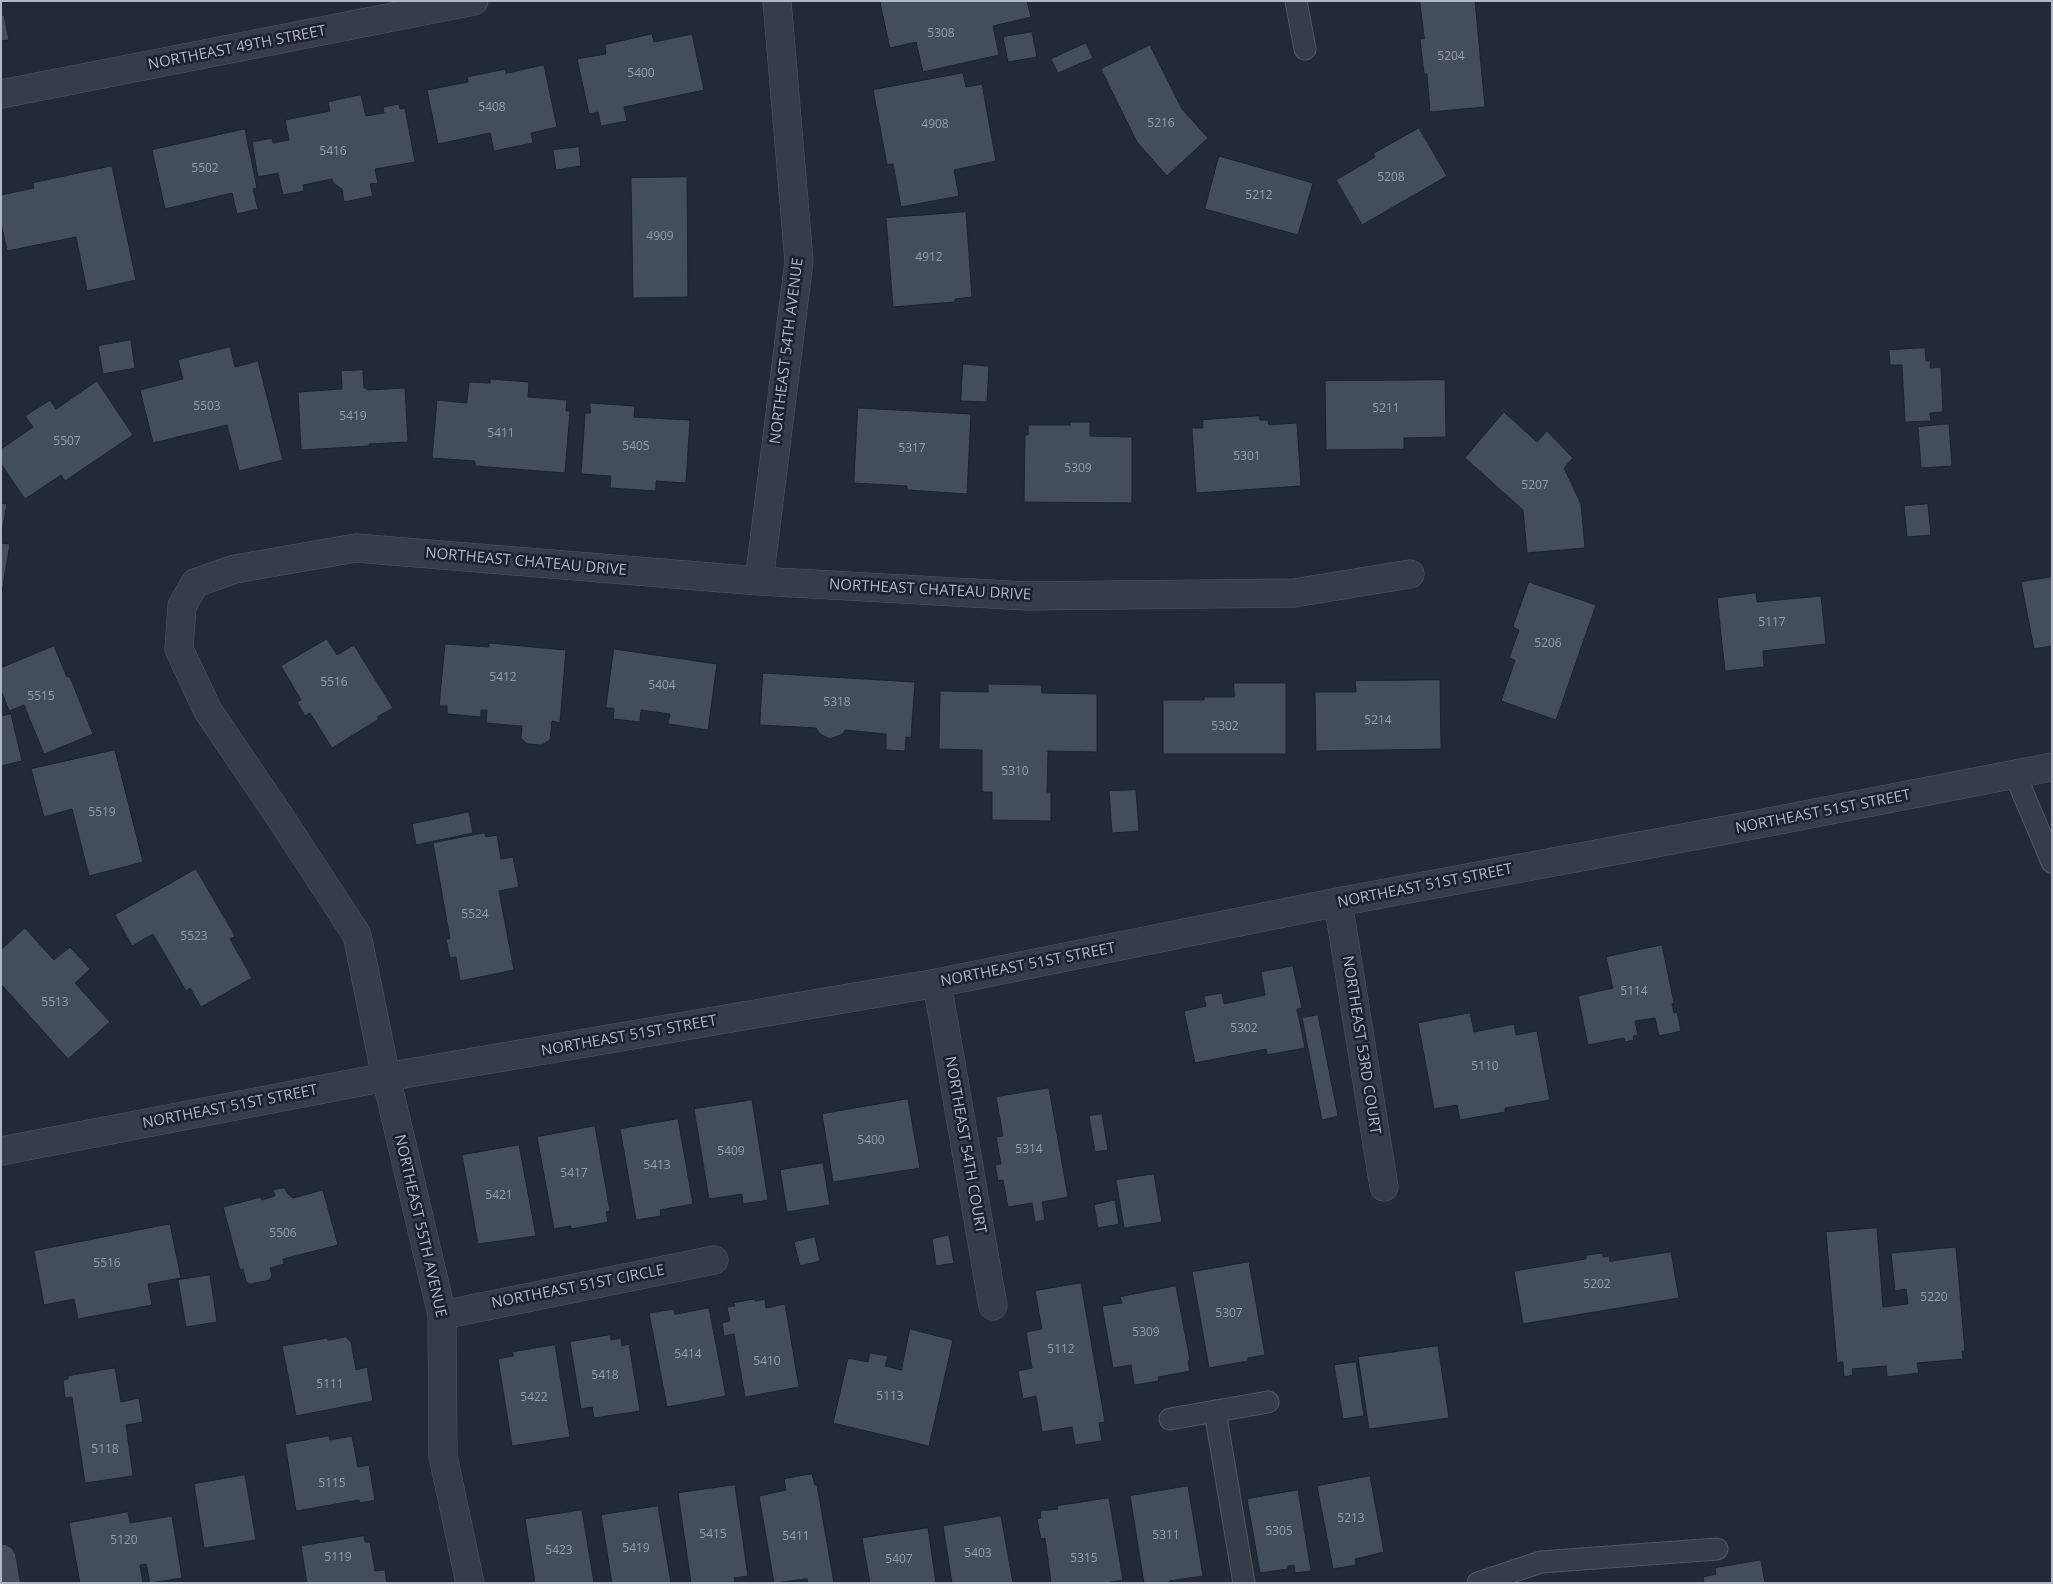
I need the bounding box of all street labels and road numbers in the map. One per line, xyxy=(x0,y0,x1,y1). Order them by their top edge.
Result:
street label: NORTHEAST 49TH STREET xyxy=(147,22,327,74)
street label: NORTHEAST 54TH AVENUE xyxy=(767,257,807,445)
street label: NORTHEAST CHATEAU DRIVE xyxy=(424,544,628,580)
street label: NORTHEAST CHATEAU DRIVE xyxy=(829,576,1031,604)
street label: NORTHEAST 51ST STREET xyxy=(1734,786,1912,838)
street label: NORTHEAST 51ST STREET xyxy=(1336,860,1514,912)
street label: NORTHEAST 51ST STREET xyxy=(939,939,1117,991)
street label: NORTHEAST 53RD COURT xyxy=(1338,954,1384,1136)
street label: NORTHEAST 51ST STREET xyxy=(540,1012,718,1060)
street label: NORTHEAST 54TH COURT xyxy=(941,1055,989,1235)
street label: NORTHEAST 51ST STREET xyxy=(141,1081,319,1133)
street label: NORTHEAST 55TH AVENUE xyxy=(390,1133,450,1319)
street label: NORTHEAST 51ST CIRCLE xyxy=(490,1261,666,1313)

